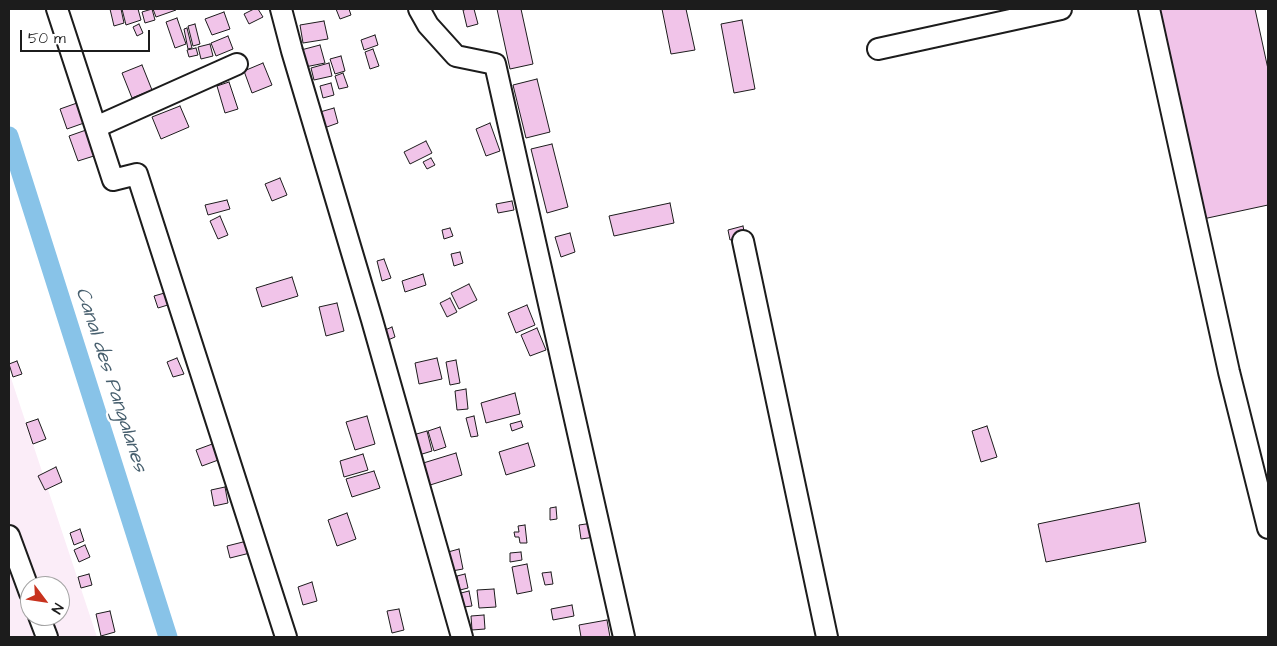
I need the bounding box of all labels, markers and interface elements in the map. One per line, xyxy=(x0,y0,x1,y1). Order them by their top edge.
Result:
scale bar xyxy=(22,20,152,52)
text: 50 m xyxy=(28,28,66,49)
water label: Canal des Pangalanes xyxy=(69,285,151,475)
north arrow xyxy=(20,576,70,626)
text: N xyxy=(46,599,68,617)

